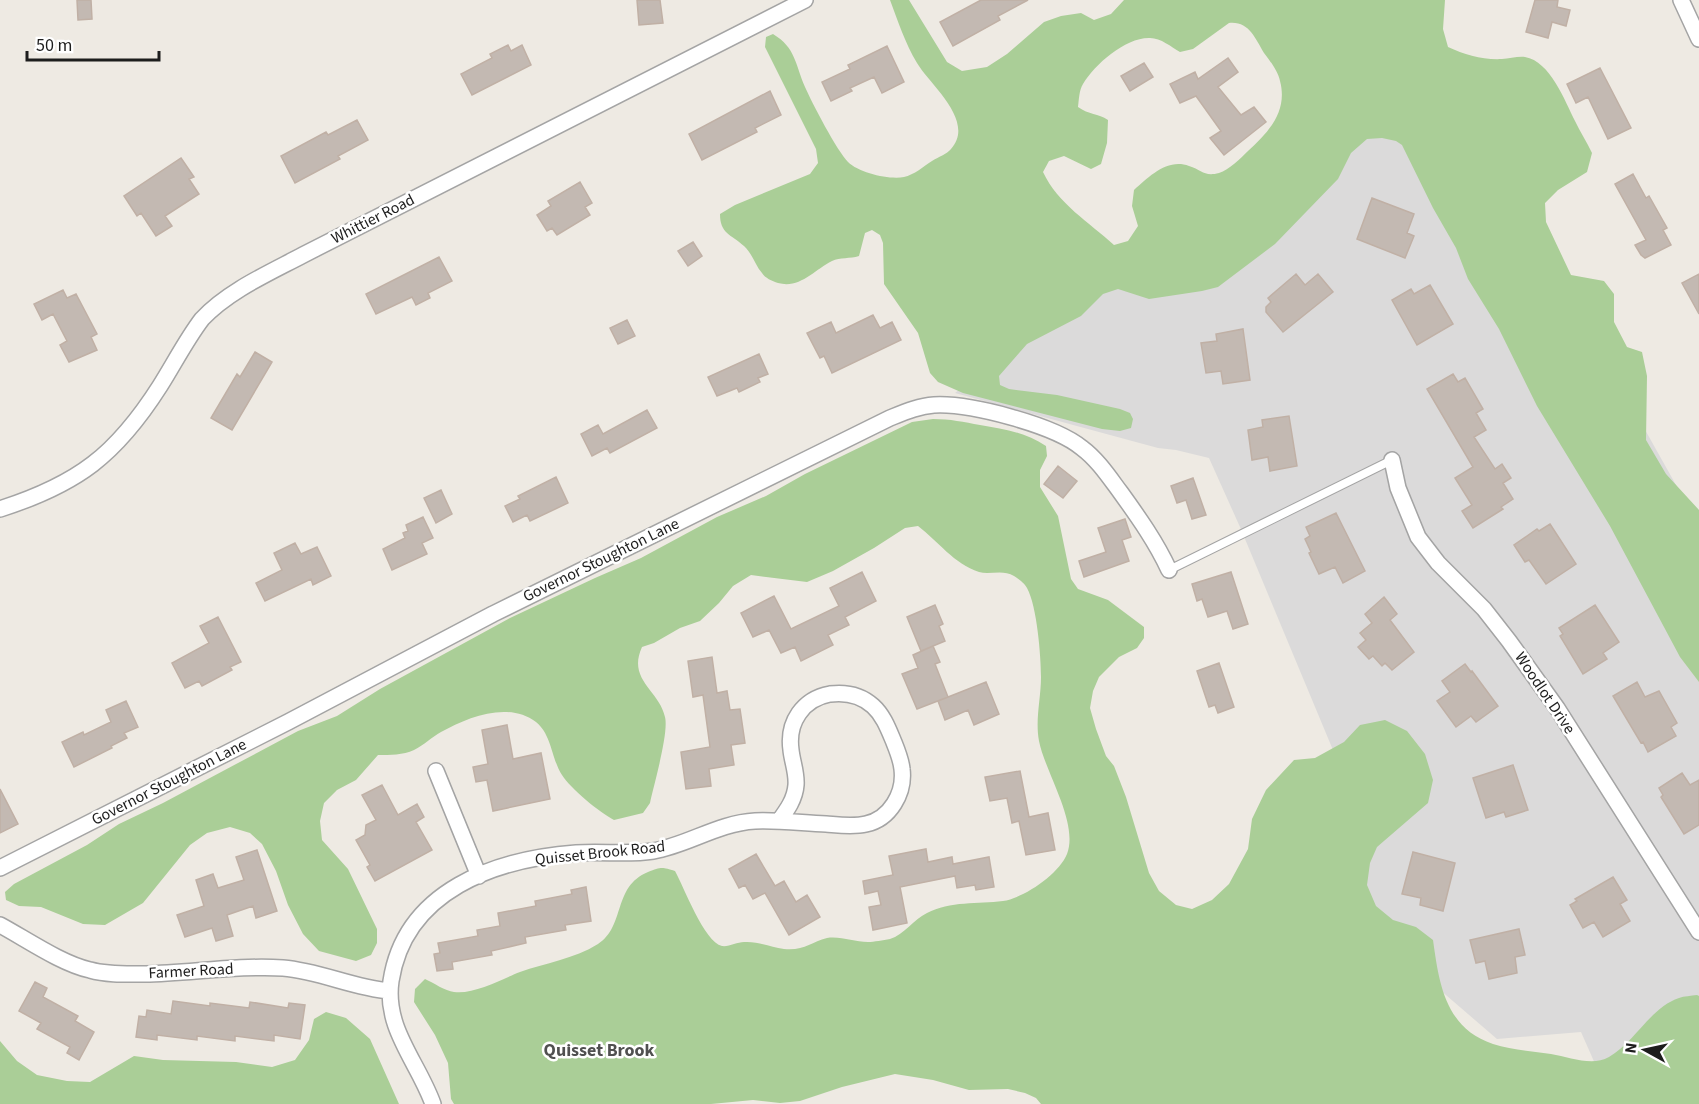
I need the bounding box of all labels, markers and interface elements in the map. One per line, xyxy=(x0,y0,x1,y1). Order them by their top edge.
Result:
scale bar xyxy=(27,24,159,62)
text: 50 m xyxy=(36,33,72,58)
street label: Whittier Road xyxy=(328,189,418,249)
street label: Governor Stoughton Lane xyxy=(519,513,683,607)
street label: Woodlot Drive xyxy=(1509,648,1581,738)
street label: Governor Stoughton Lane xyxy=(88,733,250,831)
street label: Quisset Brook Road xyxy=(534,835,666,871)
street label: Farmer Road xyxy=(148,958,234,984)
north arrow xyxy=(1615,1020,1675,1080)
district label: Quisset Brook xyxy=(544,1038,655,1063)
text: N xyxy=(1620,1041,1643,1055)

